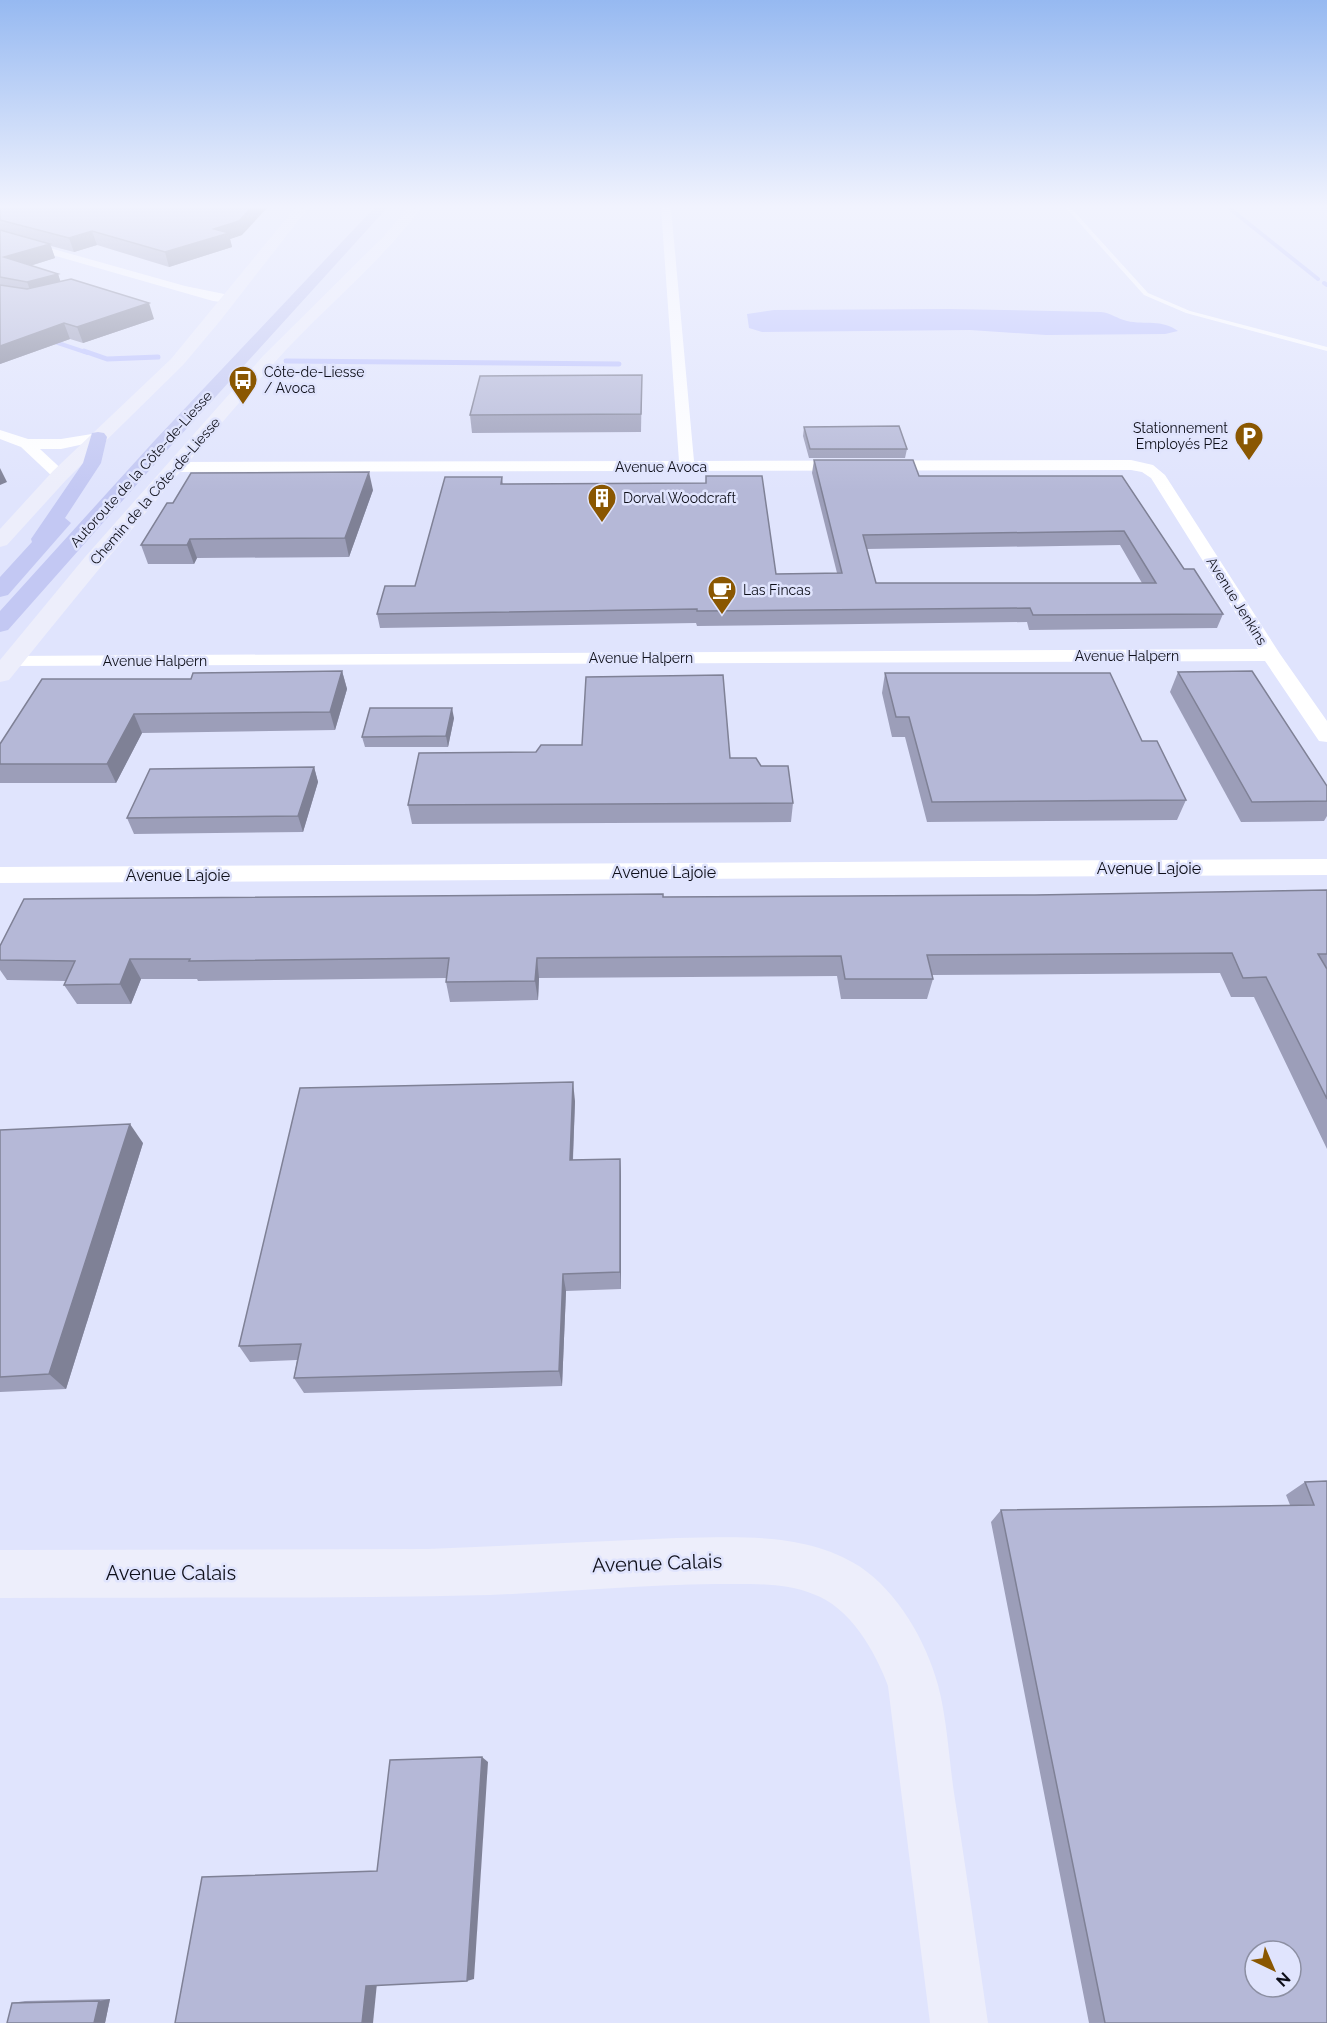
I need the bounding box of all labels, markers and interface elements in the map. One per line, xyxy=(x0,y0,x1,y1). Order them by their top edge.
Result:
bus stop icon: Côte-de-Liesse / Avoca xyxy=(227,364,259,406)
place label: Côte-de-Liesse / Avoca xyxy=(264,364,365,396)
street label: Autoroute de la Côte-de-Liesse xyxy=(67,388,215,550)
street label: Chemin de la Côte-de-Liesse xyxy=(87,414,223,568)
place label: Stationnement Employés PE2 xyxy=(1133,420,1228,452)
parking icon: Stationnement Employés PE2 xyxy=(1233,420,1265,462)
street label: Avenue Avoca xyxy=(615,459,707,475)
building icon: Dorval Woodcraft xyxy=(586,482,618,524)
place label: Dorval Woodcraft xyxy=(623,490,736,506)
street label: Avenue Jenkins xyxy=(1204,554,1271,648)
cafe icon: Las Fincas xyxy=(706,574,738,616)
place label: Las Fincas xyxy=(743,582,811,598)
street label: Avenue Halpern xyxy=(1075,648,1179,664)
street label: Avenue Halpern xyxy=(589,650,693,666)
street label: Avenue Halpern xyxy=(103,653,207,669)
street label: Avenue Lajoie xyxy=(1097,859,1201,878)
street label: Avenue Lajoie xyxy=(612,863,716,882)
street label: Avenue Lajoie xyxy=(126,866,230,885)
street label: Avenue Calais xyxy=(591,1549,723,1577)
street label: Avenue Calais xyxy=(106,1561,236,1585)
north arrow xyxy=(1243,1939,1303,1999)
text: N xyxy=(1272,1968,1294,1991)

